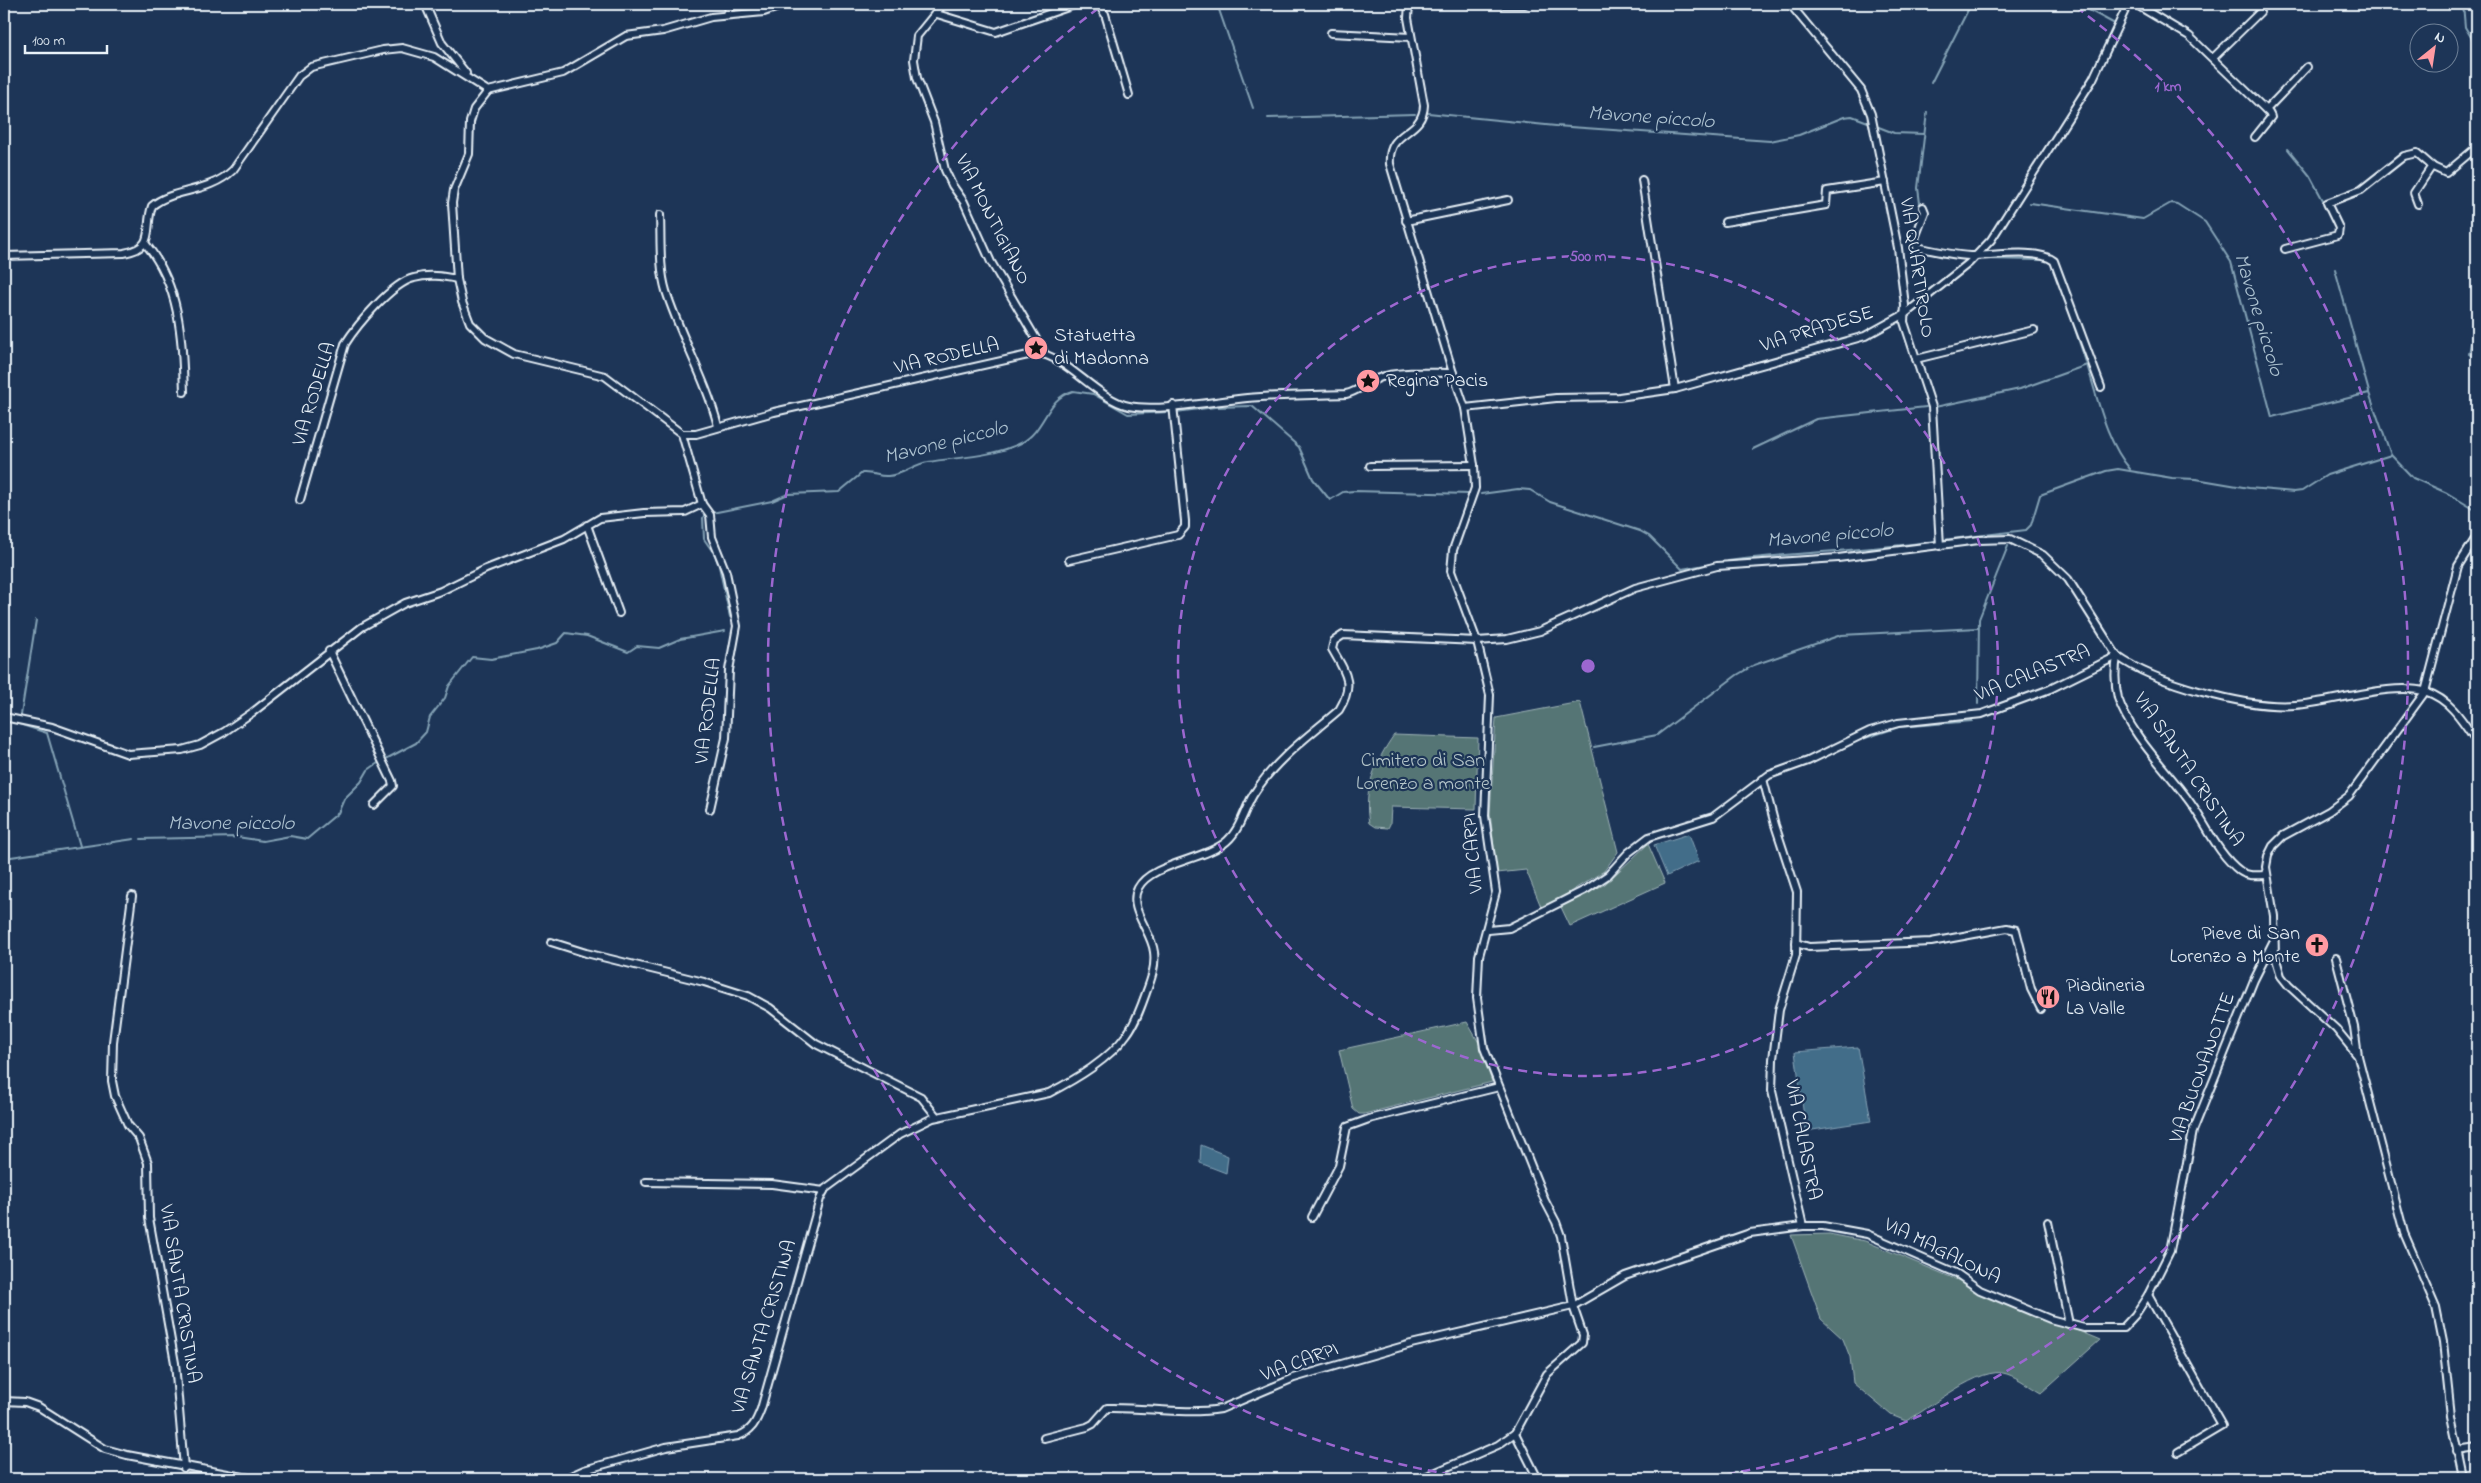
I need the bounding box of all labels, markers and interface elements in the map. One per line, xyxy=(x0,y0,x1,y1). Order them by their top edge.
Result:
scale bar xyxy=(25,22,108,54)
north arrow xyxy=(2408,22,2458,72)
text: N xyxy=(2430,27,2449,49)
text: 100 m xyxy=(32,30,65,52)
text: 1 km xyxy=(2155,76,2182,98)
water label: Mavone piccolo xyxy=(1587,99,1716,137)
street label: VIA MONTIGIANO xyxy=(946,149,1037,290)
street label: VIA QUARTIROLO xyxy=(1890,195,1941,340)
text: 500 m xyxy=(1570,246,1607,268)
water label: Mavone piccolo xyxy=(2225,250,2291,381)
street label: VIA PRADESE xyxy=(1756,299,1877,361)
place label: Statuetta di Madonna xyxy=(1054,322,1149,374)
street label: VIA RODELLA xyxy=(891,331,1002,383)
place icon: Statuetta di Madonna xyxy=(1023,335,1049,361)
street label: VIA RODELLA xyxy=(285,339,345,450)
place label: Regina Pacis xyxy=(1386,367,1488,397)
place icon: Regina Pacis xyxy=(1355,368,1381,394)
water label: Mavone piccolo xyxy=(881,413,1012,473)
water label: Mavone piccolo xyxy=(1766,515,1895,556)
street label: VIA CALASTRA xyxy=(1970,638,2095,711)
street label: VIA RODELLA xyxy=(688,656,730,767)
centre of rings xyxy=(1579,657,1597,675)
street label: VIA SANTA CRISTINA xyxy=(2125,686,2250,853)
park label: Cimitero di San Lorenzo a monte xyxy=(1356,747,1490,799)
water label: Mavone piccolo xyxy=(168,809,295,839)
street label: VIA CARPI xyxy=(1456,811,1492,896)
place label: Pieve di San Lorenzo a Monte xyxy=(2170,920,2300,972)
church icon: Pieve di San Lorenzo a Monte xyxy=(2304,932,2330,958)
place label: Piadineria La Valle xyxy=(2066,972,2145,1024)
restaurant icon: Piadineria La Valle xyxy=(2035,984,2061,1010)
street label: VIA BUONANOTTE xyxy=(2162,989,2244,1148)
street label: VIA CALASTRA xyxy=(1776,1076,1828,1203)
street label: VIA SANTA CRISTINA xyxy=(150,1202,207,1385)
street label: VIA MAGALONA xyxy=(1878,1211,2005,1293)
street label: VIA SANTA CRISTINA xyxy=(724,1236,805,1418)
street label: VIA CARPI xyxy=(1256,1336,1343,1391)

